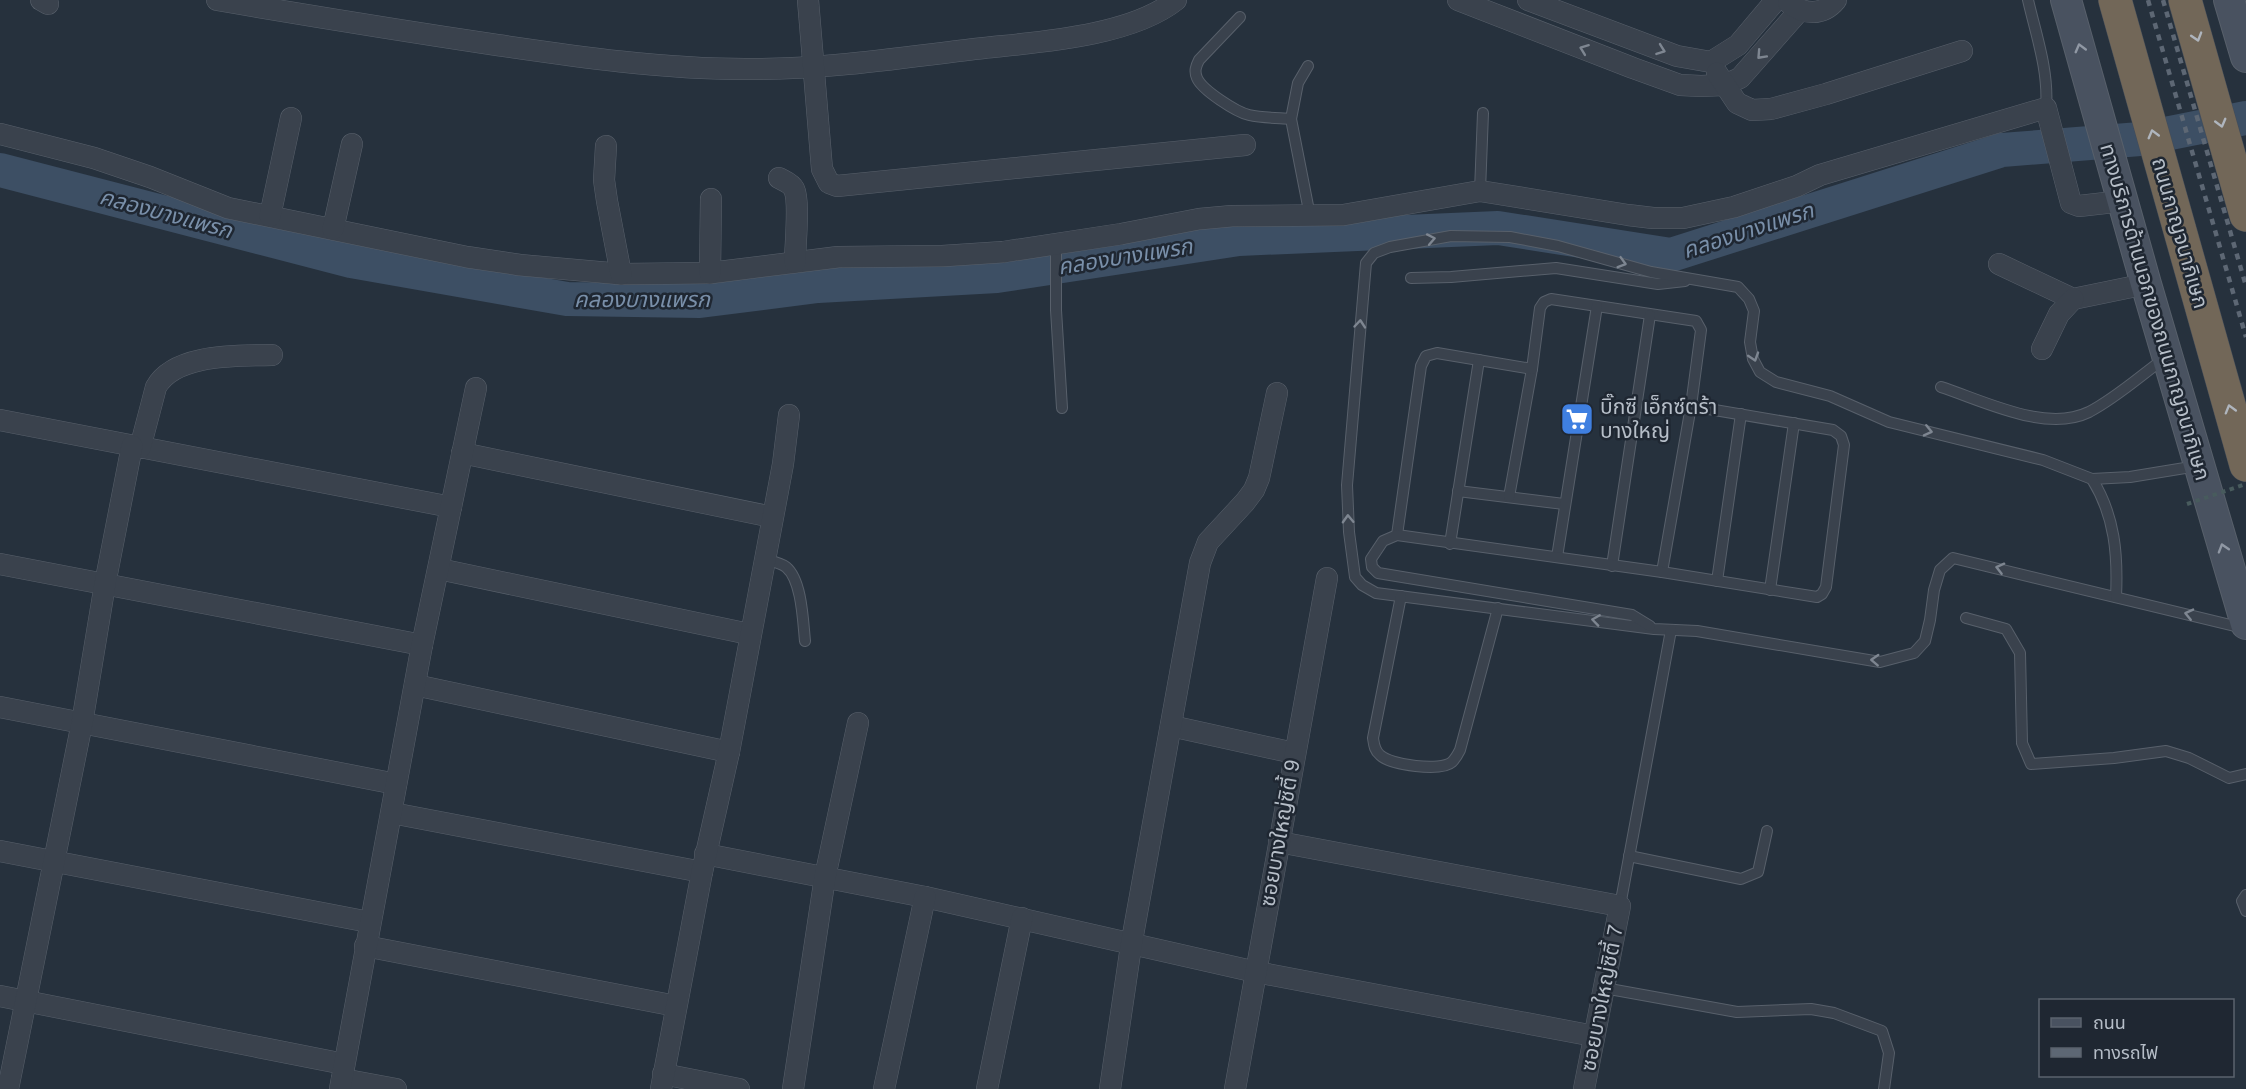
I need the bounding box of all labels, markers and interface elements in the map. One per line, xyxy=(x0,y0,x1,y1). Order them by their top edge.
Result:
one-way arrow xyxy=(2190,31,2202,42)
one-way arrow xyxy=(1655,43,1666,55)
one-way arrow xyxy=(2074,43,2087,53)
one-way arrow xyxy=(1579,44,1590,56)
one-way arrow xyxy=(1757,49,1768,59)
one-way arrow xyxy=(2214,117,2226,128)
one-way arrow xyxy=(2147,129,2160,139)
street label: ทางบริการด้านนอกของถนนกาญจนาภิเษก xyxy=(2096,141,2215,483)
street label: ถนนกาญจนาภิเษก xyxy=(2148,155,2213,311)
water label: คลองบางแพรก xyxy=(97,184,235,243)
water label: คลองบางแพรก xyxy=(1680,197,1817,263)
water label: คลองบางแพรก xyxy=(1056,233,1195,279)
one-way arrow xyxy=(1426,234,1435,246)
one-way arrow xyxy=(1617,256,1627,269)
water label: คลองบางแพรก xyxy=(574,287,711,312)
one-way arrow xyxy=(1353,320,1366,329)
one-way arrow xyxy=(1747,351,1759,362)
place label: บิ๊กซี เอ็กซ์ตร้า บางใหญ่ xyxy=(1600,393,1717,442)
supermarket icon: บิ๊กซี เอ็กซ์ตร้า บางใหญ่ xyxy=(1559,401,1595,437)
one-way arrow xyxy=(2225,404,2237,415)
one-way arrow xyxy=(1923,423,1933,436)
one-way arrow xyxy=(1342,514,1355,523)
one-way arrow xyxy=(2218,543,2230,554)
one-way arrow xyxy=(1995,563,2005,576)
one-way arrow xyxy=(2185,608,2195,621)
one-way arrow xyxy=(1591,615,1601,627)
one-way arrow xyxy=(1870,654,1880,667)
street label: ซอยบางใหญ่ซิตี้ 9 xyxy=(1252,757,1304,908)
street label: ซอยบางใหญ่ซิตี้ 7 xyxy=(1573,922,1627,1073)
legend xyxy=(2039,999,2234,1077)
text: ถนน xyxy=(2093,1013,2126,1033)
text: ทางรถไฟ xyxy=(2093,1043,2158,1063)

